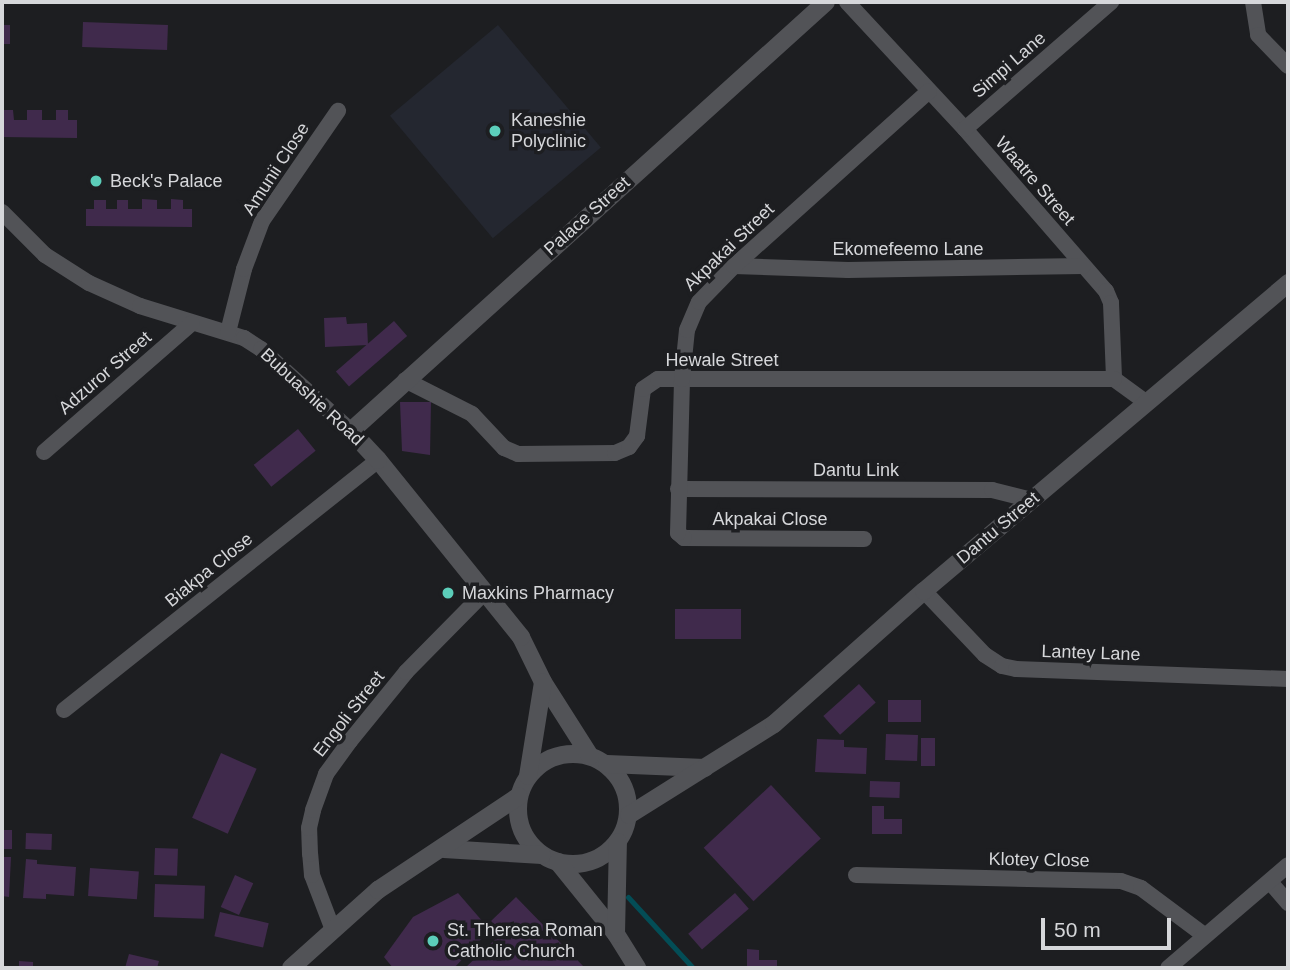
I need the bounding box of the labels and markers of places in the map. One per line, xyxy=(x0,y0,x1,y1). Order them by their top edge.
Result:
place label: Kaneshie Polyclinic xyxy=(511,110,586,152)
marker: Kaneshie Polyclinic xyxy=(485,121,505,141)
place label: Beck's Palace xyxy=(110,170,222,192)
marker: Beck's Palace xyxy=(88,173,104,189)
place label: Maxkins Pharmacy xyxy=(462,582,614,604)
marker: Maxkins Pharmacy xyxy=(440,585,456,601)
place label: St. Theresa Roman Catholic Church xyxy=(447,920,603,962)
marker: St. Theresa Roman Catholic Church xyxy=(425,933,441,949)

